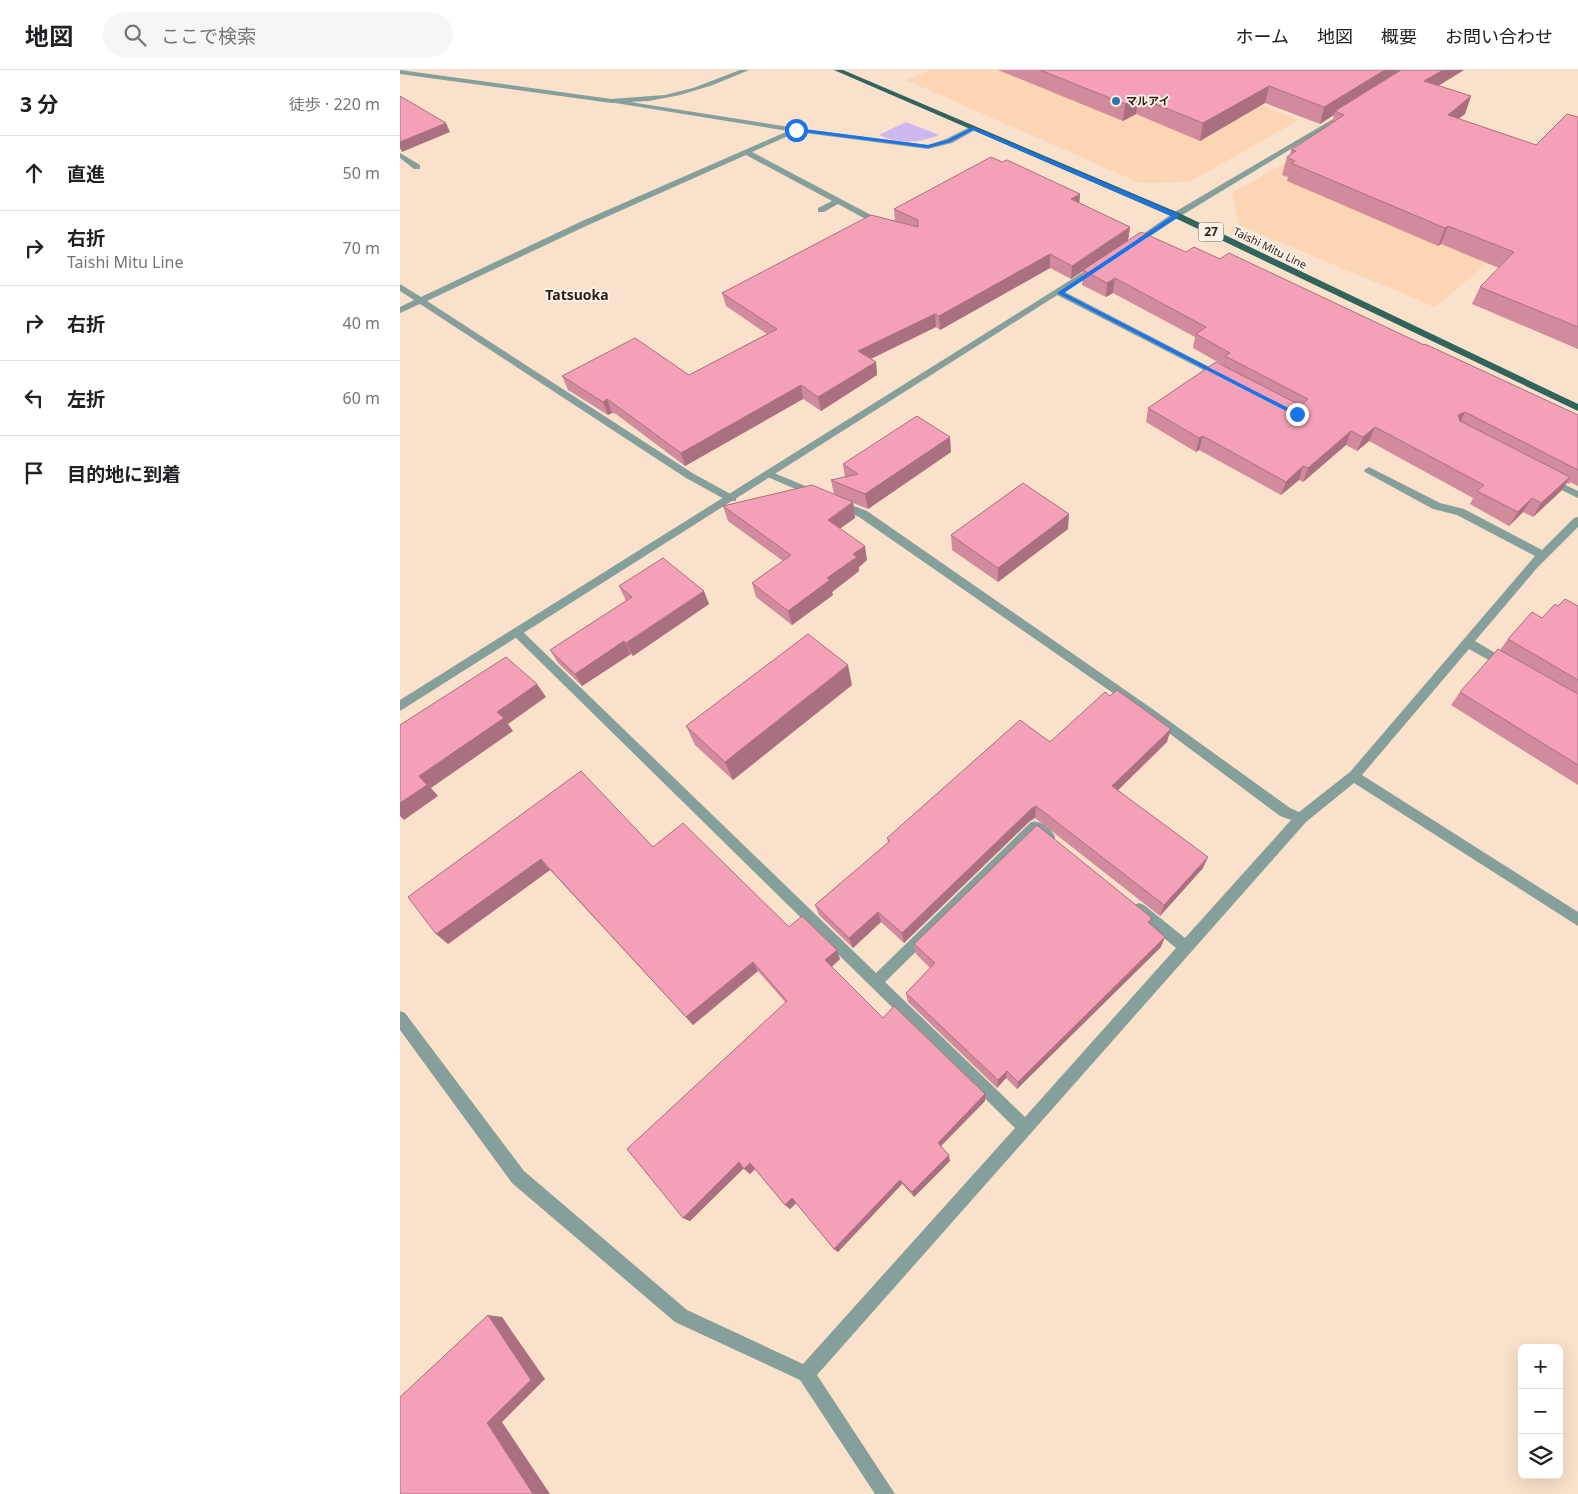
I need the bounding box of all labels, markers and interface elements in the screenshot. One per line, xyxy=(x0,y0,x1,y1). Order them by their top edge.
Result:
search box xyxy=(103,12,453,57)
text: 地図 xyxy=(25,19,73,52)
icon: search xyxy=(121,21,149,49)
text: ここで検索 xyxy=(161,23,256,49)
text: ホーム xyxy=(1236,24,1289,48)
text: 地図 xyxy=(1317,24,1353,48)
text: 概要 xyxy=(1381,24,1417,48)
text: お問い合わせ xyxy=(1445,24,1553,48)
text: 3 分 xyxy=(20,90,58,118)
text: 徒歩 · 220 m xyxy=(289,93,380,115)
place label: マルアイ xyxy=(1126,93,1169,108)
marker: マルアイ xyxy=(1110,95,1122,107)
route start xyxy=(785,119,808,142)
icon: ahead xyxy=(20,159,48,187)
text: 直進 xyxy=(67,161,105,187)
text: 50 m xyxy=(343,162,380,184)
road number: 27 xyxy=(1198,222,1224,242)
street label: Taishi Mitu Line xyxy=(1231,223,1309,272)
text: 右折 xyxy=(67,225,105,251)
icon: right xyxy=(20,234,48,262)
text: 70 m xyxy=(343,237,380,259)
text: Taishi Mitu Line xyxy=(67,251,183,273)
district label: Tatsuoka xyxy=(545,285,609,304)
icon: right xyxy=(20,309,48,337)
text: 右折 xyxy=(67,311,105,337)
text: 40 m xyxy=(343,312,380,334)
icon: left xyxy=(20,384,48,412)
text: 左折 xyxy=(67,386,105,412)
text: 60 m xyxy=(343,387,380,409)
route end xyxy=(1286,403,1309,426)
icon: arrive xyxy=(20,459,48,487)
text: 目的地に到着 xyxy=(67,461,181,487)
map controls xyxy=(1518,1344,1563,1479)
button: + xyxy=(1518,1344,1563,1389)
button: − xyxy=(1518,1389,1563,1434)
button: layers xyxy=(1518,1434,1563,1479)

